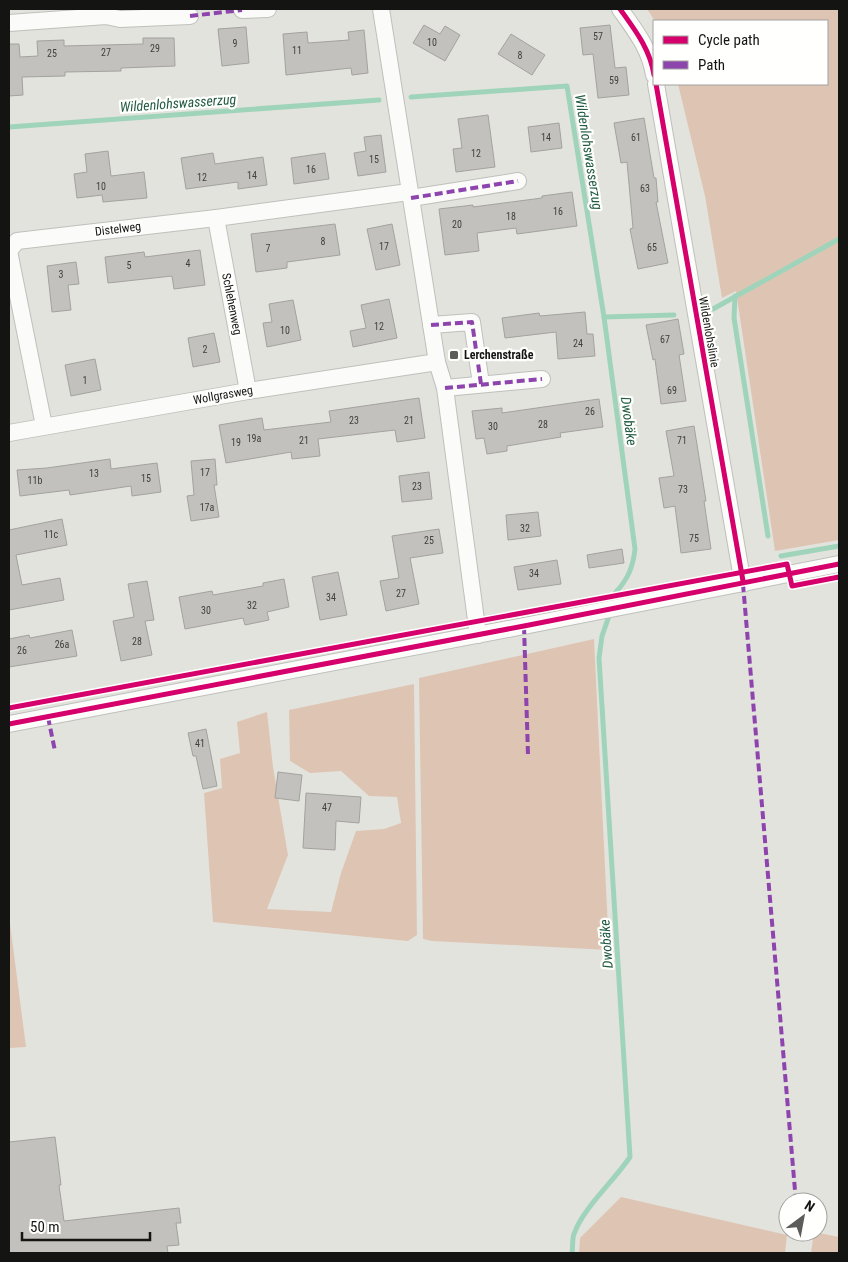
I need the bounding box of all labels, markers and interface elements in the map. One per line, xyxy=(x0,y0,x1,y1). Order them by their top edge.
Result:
legend xyxy=(653,20,828,85)
house number: 57 xyxy=(593,31,603,42)
text: Cycle path xyxy=(698,31,760,49)
house number: 10 xyxy=(427,37,437,48)
house number: 9 xyxy=(233,38,238,49)
house number: 29 xyxy=(150,43,160,54)
house number: 11 xyxy=(292,45,302,56)
house number: 27 xyxy=(101,47,111,58)
house number: 25 xyxy=(47,48,57,59)
house number: 8 xyxy=(518,50,523,61)
text: Path xyxy=(698,56,725,74)
house number: 59 xyxy=(609,75,619,86)
water label: Wildenlohswasserzug xyxy=(119,91,237,115)
water label: Wildenlohswasserzug xyxy=(572,93,606,211)
house number: 14 xyxy=(541,132,551,143)
house number: 61 xyxy=(631,132,641,143)
house number: 12 xyxy=(471,148,481,159)
house number: 15 xyxy=(369,154,379,165)
house number: 16 xyxy=(306,164,316,175)
house number: 14 xyxy=(247,170,257,181)
house number: 12 xyxy=(197,172,207,183)
house number: 10 xyxy=(96,181,106,192)
house number: 63 xyxy=(640,183,650,194)
house number: 16 xyxy=(553,206,563,217)
house number: 18 xyxy=(506,211,516,222)
street label: Distelweg xyxy=(94,219,142,239)
house number: 20 xyxy=(452,219,462,230)
house number: 8 xyxy=(321,236,326,247)
house number: 17 xyxy=(379,241,389,252)
house number: 65 xyxy=(647,242,657,253)
house number: 7 xyxy=(266,243,271,254)
house number: 4 xyxy=(186,258,191,269)
house number: 5 xyxy=(127,260,132,271)
house number: 3 xyxy=(59,269,64,280)
street label: Schlehenweg xyxy=(219,272,245,336)
street label: Wildenlohslinie xyxy=(696,295,722,369)
house number: 12 xyxy=(374,321,384,332)
house number: 10 xyxy=(280,325,290,336)
house number: 67 xyxy=(660,334,670,345)
house number: 24 xyxy=(573,338,583,349)
house number: 2 xyxy=(203,344,208,355)
place label: Lerchenstraße xyxy=(464,348,534,362)
marker: Lerchenstraße xyxy=(448,349,460,361)
house number: 1 xyxy=(83,375,87,386)
street label: Wollgrasweg xyxy=(192,383,254,407)
house number: 69 xyxy=(667,385,677,396)
water label: Dwobäke xyxy=(618,396,640,446)
house number: 26 xyxy=(585,406,595,417)
house number: 23 xyxy=(349,415,359,426)
house number: 21 xyxy=(404,415,414,426)
house number: 28 xyxy=(538,419,548,430)
house number: 30 xyxy=(488,421,498,432)
house number: 19a xyxy=(247,433,262,444)
house number: 21 xyxy=(299,435,309,446)
house number: 71 xyxy=(677,435,687,446)
house number: 19 xyxy=(231,437,241,448)
house number: 17 xyxy=(200,467,210,478)
house number: 13 xyxy=(89,468,99,479)
house number: 15 xyxy=(141,473,151,484)
house number: 11b xyxy=(28,475,42,486)
house number: 23 xyxy=(412,481,422,492)
house number: 73 xyxy=(678,484,688,495)
house number: 17a xyxy=(200,502,215,513)
house number: 32 xyxy=(520,523,530,534)
house number: 11c xyxy=(44,529,59,540)
house number: 75 xyxy=(689,533,699,544)
house number: 25 xyxy=(424,535,434,546)
house number: 34 xyxy=(529,568,539,579)
house number: 27 xyxy=(396,588,406,599)
house number: 34 xyxy=(326,592,336,603)
house number: 32 xyxy=(247,600,257,611)
house number: 30 xyxy=(201,605,211,616)
house number: 28 xyxy=(132,636,142,647)
house number: 26a xyxy=(55,639,70,650)
house number: 26 xyxy=(17,645,27,656)
house number: 41 xyxy=(195,738,205,749)
house number: 47 xyxy=(322,802,332,813)
water label: Dwobäke xyxy=(596,919,616,969)
north arrow xyxy=(778,1192,828,1242)
text: N xyxy=(802,1197,818,1215)
scale bar xyxy=(22,1210,150,1242)
text: 50 m xyxy=(30,1218,60,1236)

